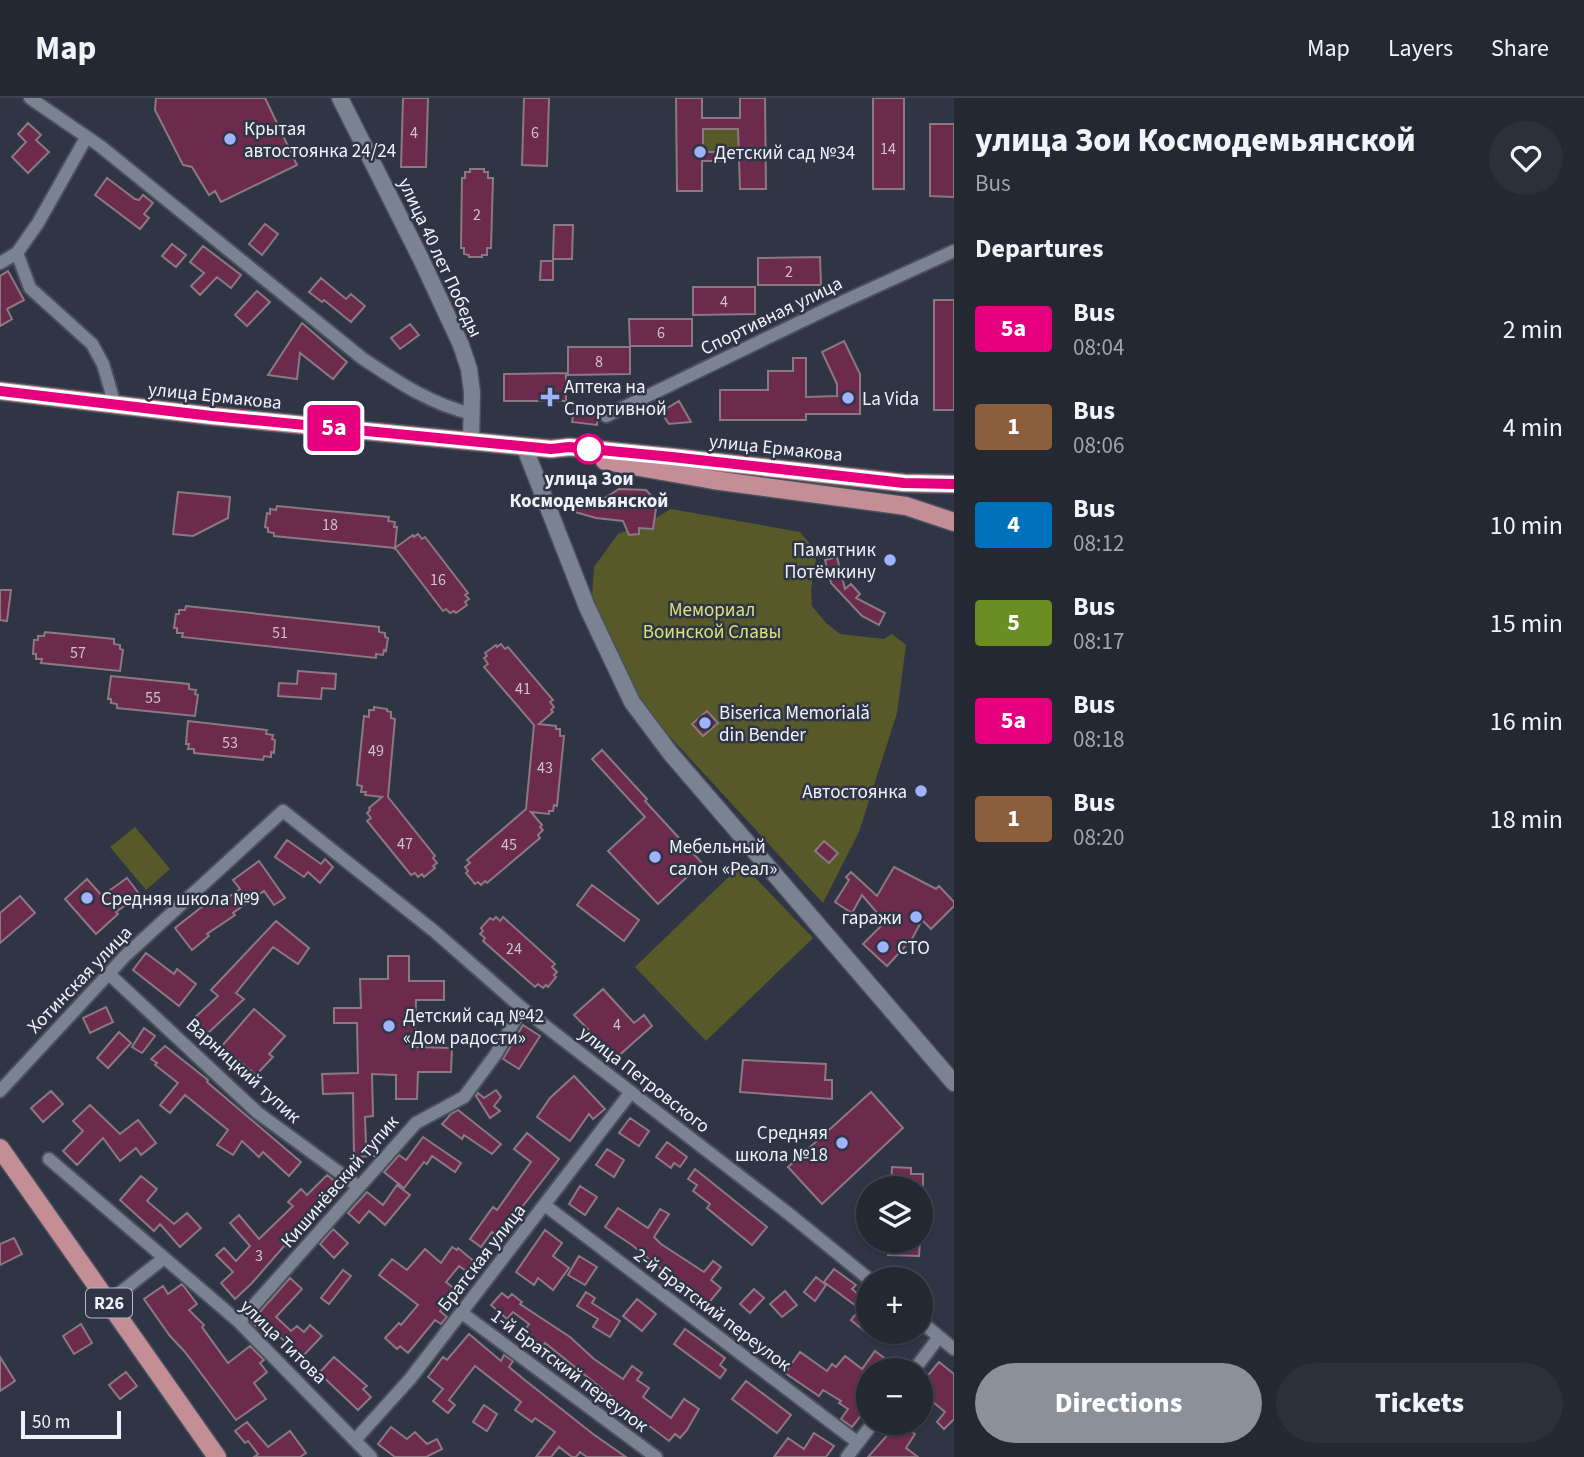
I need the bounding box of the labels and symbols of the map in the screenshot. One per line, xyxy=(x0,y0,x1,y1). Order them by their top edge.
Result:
place label: Крытая автостоянка 24/24 xyxy=(244,116,396,165)
house number: 4 xyxy=(410,122,418,144)
house number: 6 xyxy=(531,122,539,144)
marker: Крытая автостоянка 24/24 xyxy=(222,131,238,147)
house number: 14 xyxy=(880,138,896,160)
place label: Детский сад №34 xyxy=(714,140,855,167)
marker: Детский сад №34 xyxy=(692,144,708,160)
street label: улица 40 лет Победы xyxy=(391,173,489,342)
house number: 2 xyxy=(473,204,481,226)
house number: 2 xyxy=(785,261,793,283)
street label: Спортивная улица xyxy=(696,270,847,362)
house number: 4 xyxy=(720,291,728,313)
house number: 6 xyxy=(657,322,665,344)
house number: 8 xyxy=(595,351,603,373)
place label: Аптека на Спортивной xyxy=(564,374,667,423)
street label: улица Ермакова xyxy=(147,376,283,417)
place label: La Vida xyxy=(862,386,919,413)
marker: Аптека на Спортивной xyxy=(542,389,558,405)
marker: La Vida xyxy=(840,390,856,406)
line badge: 5а xyxy=(302,405,366,451)
street label: улица Ермакова xyxy=(708,428,844,469)
marker: улица Зои Космодемьянской xyxy=(574,434,604,464)
place label: улица Зои Космодемьянской xyxy=(510,466,668,515)
house number: 18 xyxy=(322,514,338,536)
place label: Памятник Потёмкину xyxy=(784,537,877,586)
marker: Памятник Потёмкину xyxy=(882,552,898,568)
house number: 16 xyxy=(430,569,446,591)
park label: Мемориал Воинской Славы xyxy=(643,597,781,646)
house number: 51 xyxy=(272,622,288,644)
house number: 57 xyxy=(70,642,86,664)
house number: 41 xyxy=(515,678,531,700)
house number: 55 xyxy=(145,687,161,709)
place label: Biserica Memorială din Bender xyxy=(719,700,870,749)
marker: Biserica Memorială din Bender xyxy=(697,715,713,731)
house number: 53 xyxy=(222,732,238,754)
house number: 49 xyxy=(368,740,384,762)
house number: 43 xyxy=(537,757,553,779)
place label: Автостоянка xyxy=(802,779,907,806)
marker: Автостоянка xyxy=(913,783,929,799)
house number: 47 xyxy=(397,833,413,855)
house number: 45 xyxy=(501,834,517,856)
place label: Мебельный салон «Реал» xyxy=(669,834,777,883)
marker: Мебельный салон «Реал» xyxy=(647,849,663,865)
place label: Средняя школа №9 xyxy=(101,886,259,913)
marker: Средняя школа №9 xyxy=(79,890,95,906)
place label: гаражи xyxy=(842,905,902,932)
marker: гаражи xyxy=(908,909,924,925)
street label: Хотинская улица xyxy=(22,920,139,1040)
place label: СТО xyxy=(897,935,930,962)
house number: 24 xyxy=(506,938,522,960)
marker: СТО xyxy=(875,939,891,955)
place label: Детский сад №42 «Дом радости» xyxy=(403,1003,544,1052)
street label: Варницкий тупик xyxy=(180,1012,307,1130)
house number: 4 xyxy=(613,1014,621,1036)
marker: Детский сад №42 «Дом радости» xyxy=(381,1018,397,1034)
street label: улица Петровского xyxy=(573,1020,715,1140)
street label: Кишинёвский тупик xyxy=(275,1109,406,1254)
place label: Средняя школа №18 xyxy=(735,1120,828,1169)
marker: Средняя школа №18 xyxy=(834,1135,850,1151)
street label: Братская улица xyxy=(432,1198,533,1317)
street label: 2-й Братский переулок xyxy=(628,1242,797,1379)
house number: 3 xyxy=(255,1245,263,1267)
road number: R26 xyxy=(86,1288,132,1318)
street label: улица Титова xyxy=(233,1294,332,1391)
street label: 1-й Братский переулок xyxy=(485,1303,654,1440)
scale bar xyxy=(21,1408,121,1440)

